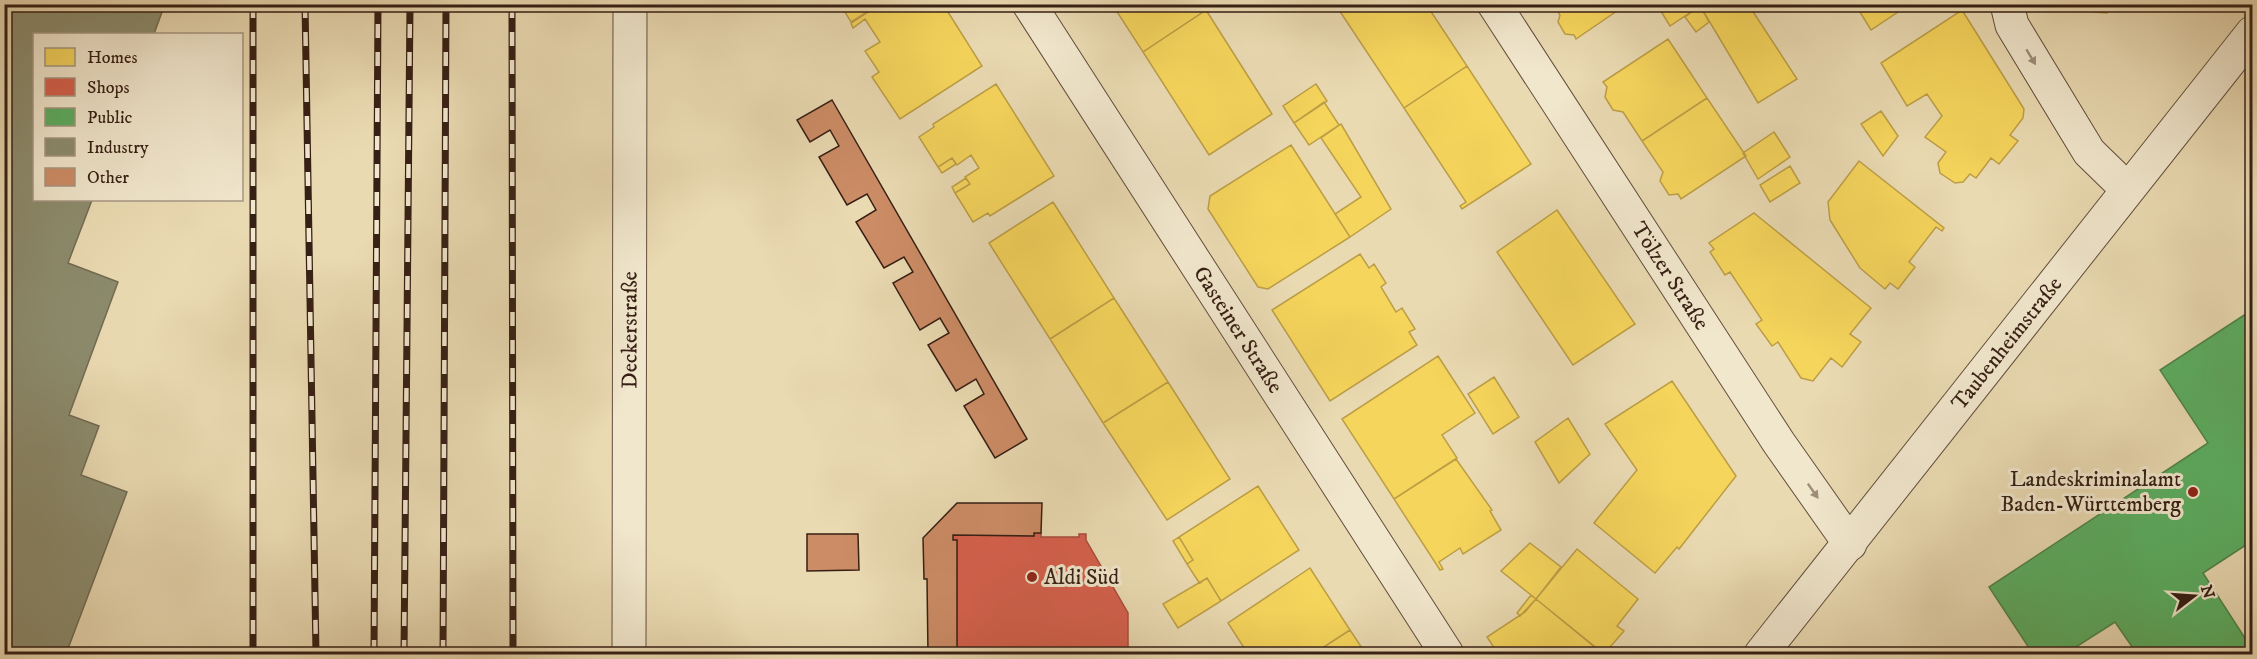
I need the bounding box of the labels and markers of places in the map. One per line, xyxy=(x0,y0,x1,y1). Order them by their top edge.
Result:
place label: Landeskriminalamt Baden-Württemberg xyxy=(2000,466,2181,518)
marker: Landeskriminalamt Baden-Württemberg xyxy=(2186,485,2200,499)
place label: Aldi Süd xyxy=(1044,564,1119,591)
marker: Aldi Süd xyxy=(1025,570,1039,584)

